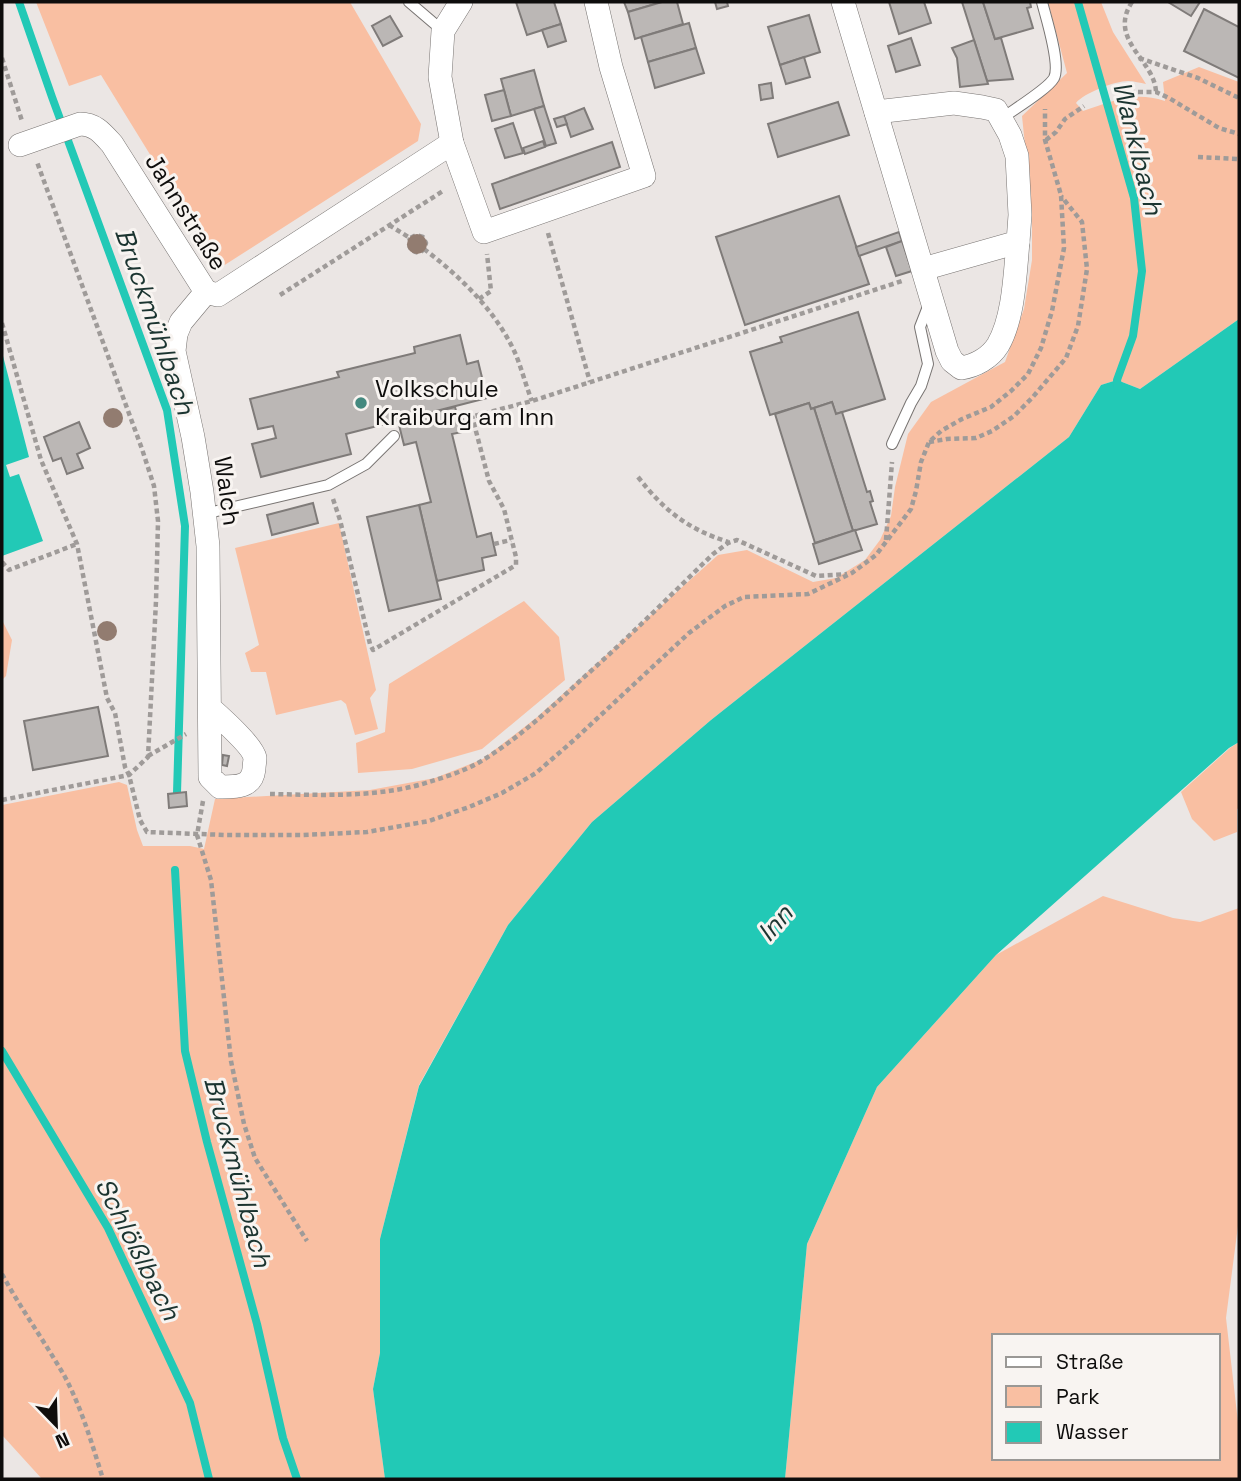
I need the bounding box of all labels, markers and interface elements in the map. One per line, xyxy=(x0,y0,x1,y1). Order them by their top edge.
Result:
water label: Wanklbach xyxy=(1105,78,1171,219)
street label: Jahnstraße xyxy=(138,148,235,276)
water label: Bruckmühlbach xyxy=(107,223,203,420)
place label: Volkschule Kraiburg am Inn xyxy=(375,373,554,432)
marker: Volkschule Kraiburg am Inn xyxy=(353,395,369,411)
street label: Walch xyxy=(207,454,248,527)
water label: Inn xyxy=(750,897,801,949)
water label: Bruckmühlbach xyxy=(196,1073,280,1272)
water label: Schlößlbach xyxy=(88,1172,189,1327)
legend xyxy=(992,1334,1220,1460)
text: Straße xyxy=(1056,1348,1124,1375)
text: Park xyxy=(1056,1383,1100,1410)
north arrow xyxy=(21,1390,91,1460)
text: Wasser xyxy=(1056,1418,1129,1445)
text: N xyxy=(52,1426,73,1454)

